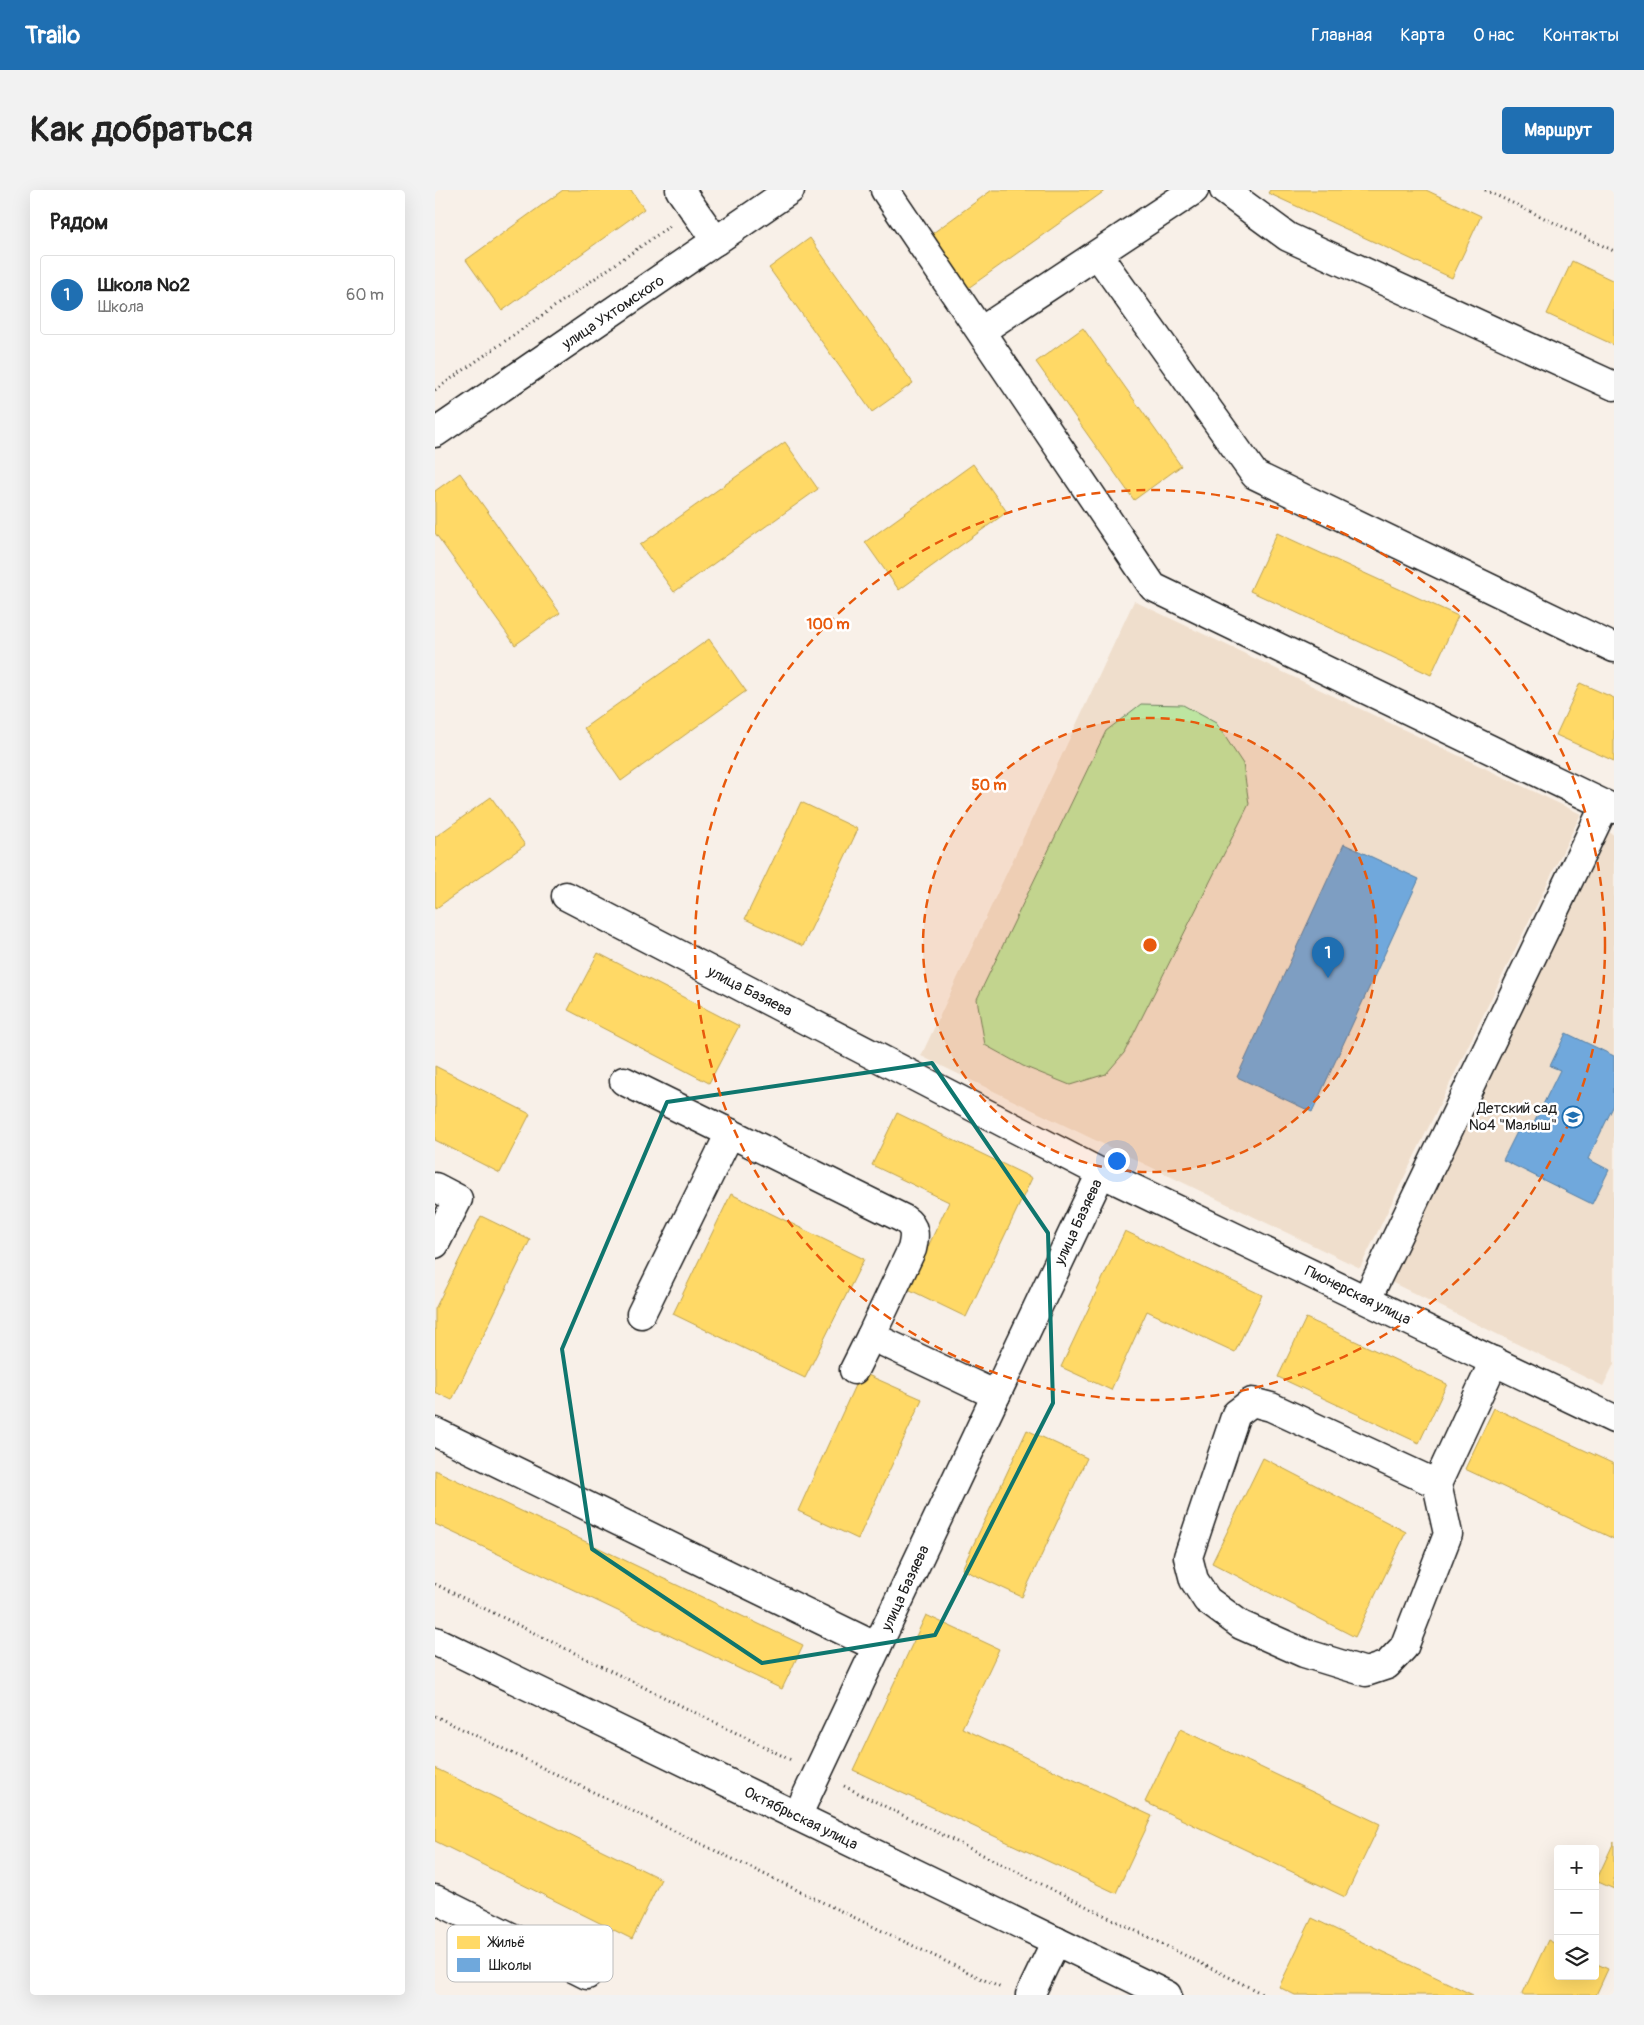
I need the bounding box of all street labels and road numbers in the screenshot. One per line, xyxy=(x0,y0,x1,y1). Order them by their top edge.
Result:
street label: улица Ухтомского xyxy=(558,271,668,354)
street label: улица Базяева xyxy=(703,962,795,1021)
street label: улица Базяева xyxy=(1050,1176,1107,1269)
street label: Пионерская улица xyxy=(1302,1262,1414,1329)
street label: улица Базяева xyxy=(877,1542,934,1635)
street label: Октябрьская улица xyxy=(741,1783,861,1854)

